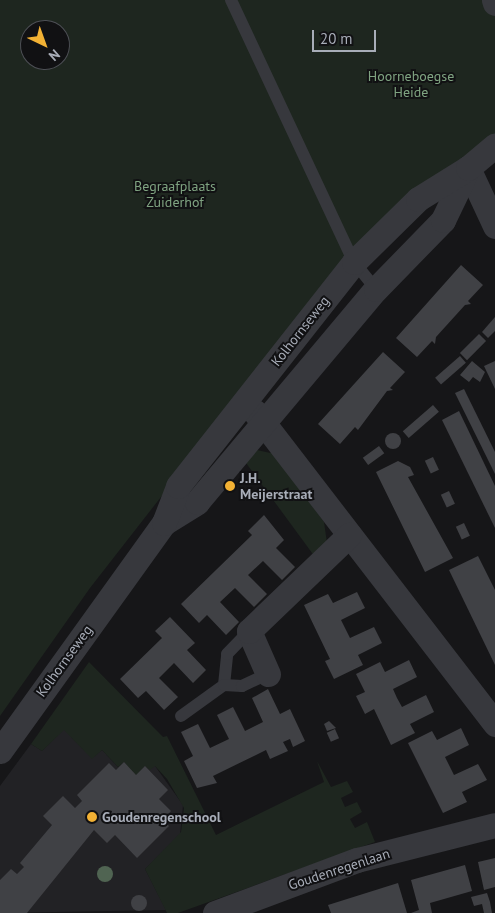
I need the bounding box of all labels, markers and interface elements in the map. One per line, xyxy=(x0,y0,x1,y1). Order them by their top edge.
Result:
north arrow xyxy=(20,20,70,70)
scale bar xyxy=(315,20,379,52)
text: 20 m xyxy=(320,29,353,48)
text: N xyxy=(45,46,64,65)
park label: Hoorneboegse Heide xyxy=(368,68,454,100)
park label: Begraafplaats Zuiderhof xyxy=(134,178,216,210)
street label: Kolhornseweg xyxy=(267,293,333,369)
place label: J.H. Meijerstraat xyxy=(240,470,312,502)
marker: J.H. Meijerstraat xyxy=(224,480,236,492)
street label: Kolhornseweg xyxy=(32,622,96,700)
place label: Goudenregenschool xyxy=(102,809,221,825)
marker: Goudenregenschool xyxy=(86,811,98,823)
street label: Goudenregenlaan xyxy=(286,845,392,893)

